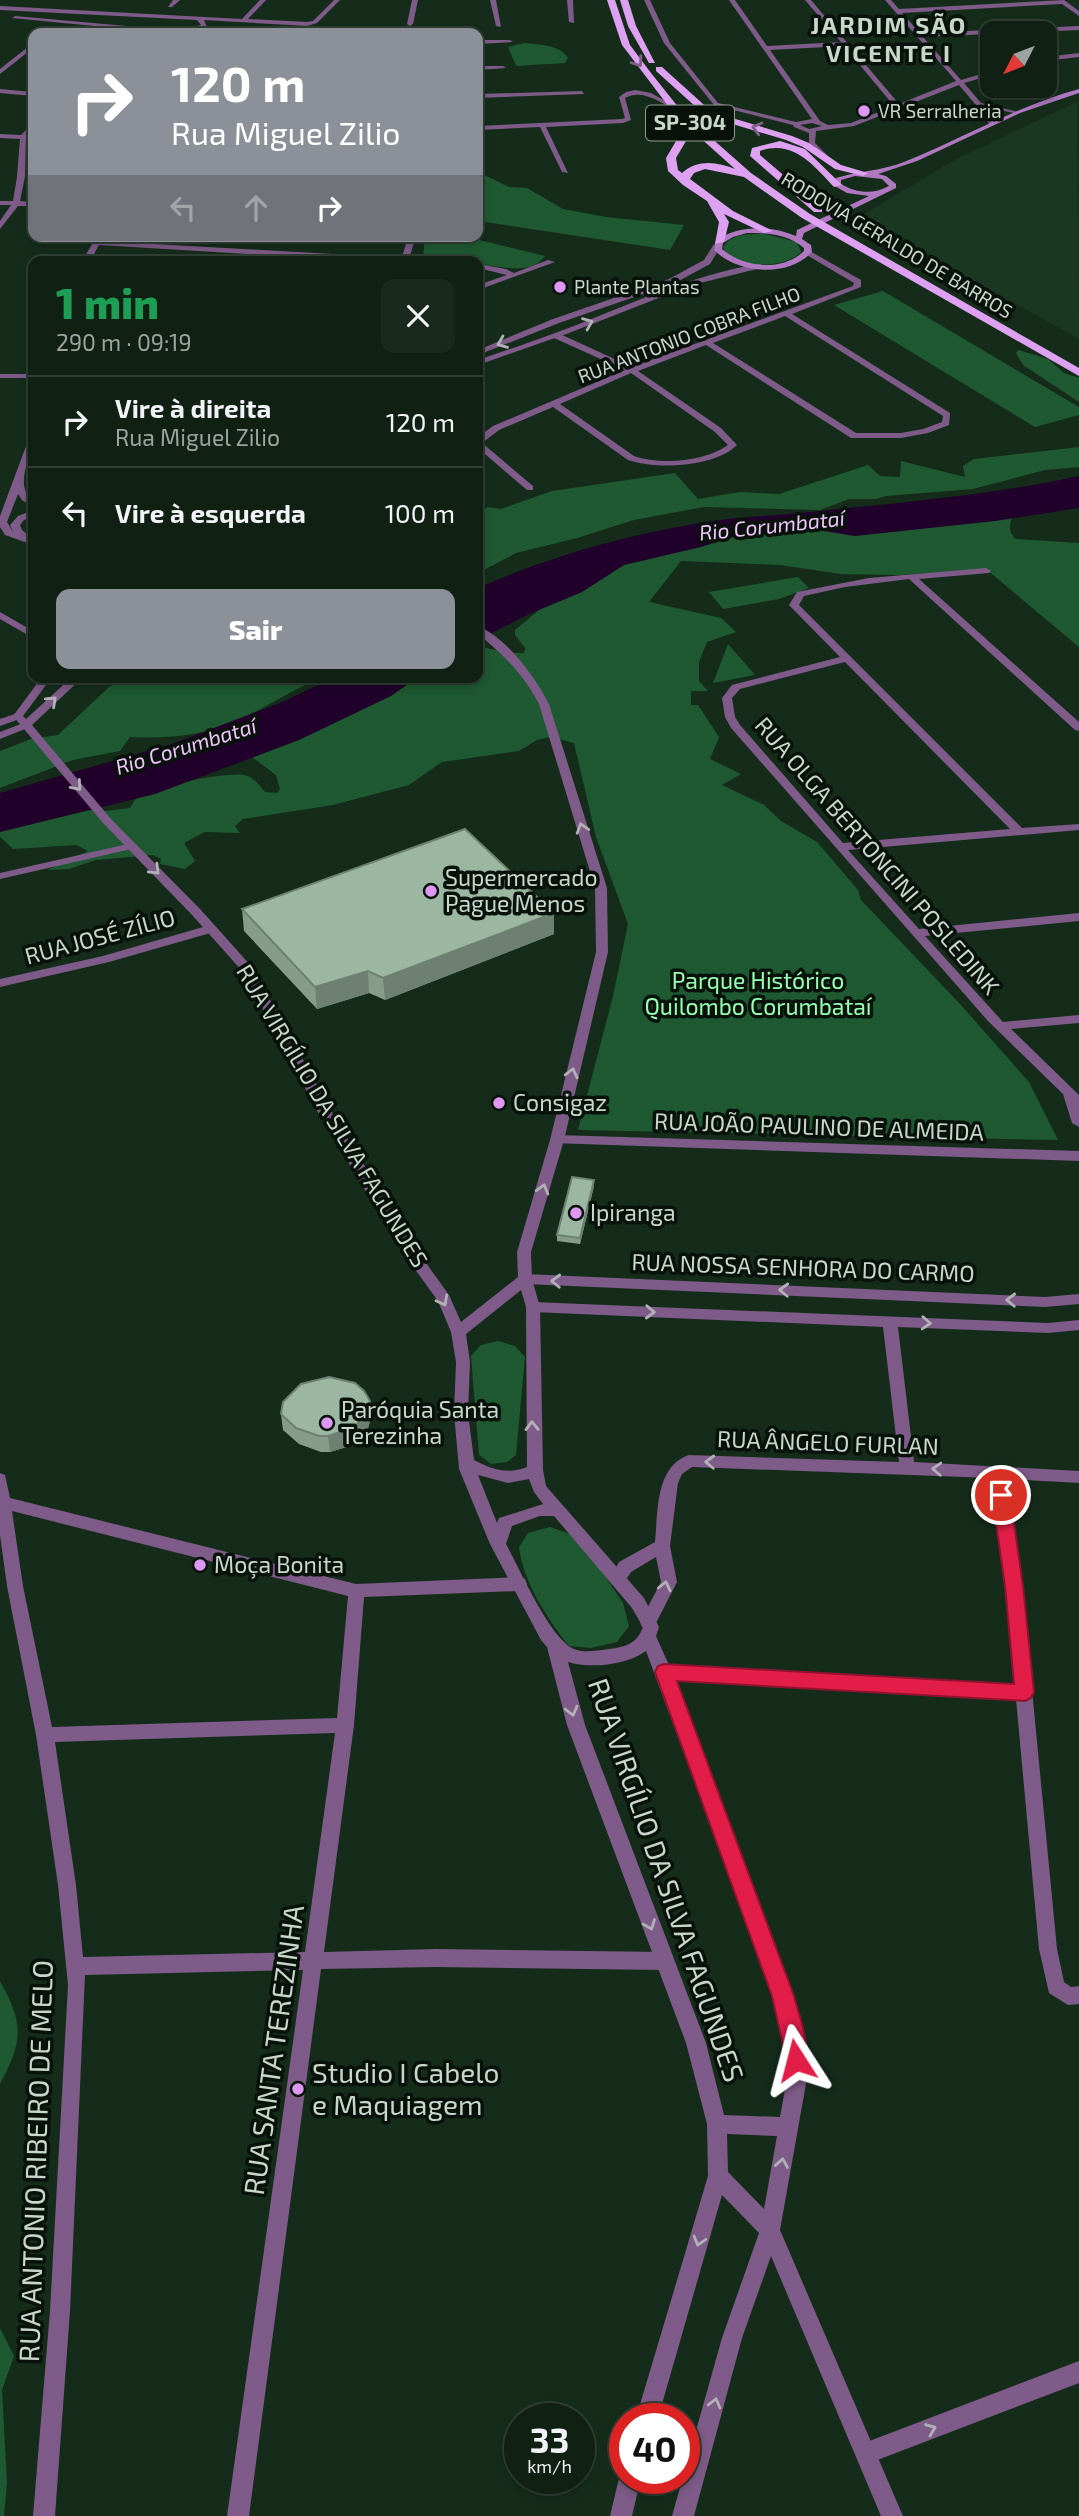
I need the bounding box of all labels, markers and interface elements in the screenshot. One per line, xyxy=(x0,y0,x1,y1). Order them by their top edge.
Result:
district label: JARDIM SÃO VICENTE I xyxy=(811,10,967,67)
north arrow xyxy=(980,21,1057,98)
map controls xyxy=(980,21,1057,98)
text: 120 m xyxy=(171,53,305,112)
one-way arrow xyxy=(630,54,642,67)
icon: right xyxy=(56,56,147,147)
place label: VR Serralheria xyxy=(878,99,1002,122)
marker: VR Serralheria xyxy=(856,103,872,119)
road number: SP-304 xyxy=(646,106,734,140)
text: Rua Miguel Zilio xyxy=(171,113,401,151)
one-way arrow xyxy=(751,122,763,136)
street label: RODOVIA GERALDO DE BARROS xyxy=(778,166,1017,323)
icon: left xyxy=(164,189,202,227)
icon: ahead xyxy=(237,189,275,227)
icon: right xyxy=(310,189,348,227)
place label: Plante Plantas xyxy=(574,275,700,298)
text: 1 min xyxy=(56,277,159,327)
button: close xyxy=(381,279,455,353)
marker: Plante Plantas xyxy=(552,279,568,295)
street label: RUA ANTONIO COBRA FILHO xyxy=(574,281,803,388)
one-way arrow xyxy=(581,318,593,332)
text: 290 m · 09:19 xyxy=(56,328,192,356)
one-way arrow xyxy=(497,334,509,348)
text: Vire à direita xyxy=(115,392,271,423)
icon: right xyxy=(56,403,94,441)
text: 120 m xyxy=(386,406,455,437)
text: Rua Miguel Zilio xyxy=(115,423,280,451)
icon: left xyxy=(56,494,94,532)
text: Vire à esquerda xyxy=(115,497,306,528)
text: 100 m xyxy=(385,497,455,528)
water label: Rio Corumbataí xyxy=(698,504,848,545)
button: Sair xyxy=(56,589,455,669)
one-way arrow xyxy=(44,697,57,709)
street label: RUA OLGA BERTONCINI POSLEDINK xyxy=(750,711,1006,1000)
water label: Rio Corumbataí xyxy=(112,712,261,779)
one-way arrow xyxy=(69,778,81,791)
one-way arrow xyxy=(576,822,591,834)
one-way arrow xyxy=(147,862,159,874)
place label: Supermercado Pague Menos xyxy=(445,863,597,917)
marker: Supermercado Pague Menos xyxy=(423,883,439,899)
street label: RUA JOSÉ ZÍLIO xyxy=(22,903,178,970)
street label: RUA VIRGÍLIO DA SILVA FAGUNDES xyxy=(231,959,435,1272)
park label: Parque Histórico Quilombo Corumbataí xyxy=(644,966,873,1020)
one-way arrow xyxy=(564,1067,578,1079)
place label: Consigaz xyxy=(513,1088,607,1116)
marker: Consigaz xyxy=(491,1095,507,1111)
street label: RUA JOÃO PAULINO DE ALMEIDA xyxy=(654,1106,985,1146)
one-way arrow xyxy=(534,1183,549,1195)
place label: Ipiranga xyxy=(590,1198,676,1226)
marker: Ipiranga xyxy=(568,1205,584,1221)
street label: RUA NOSSA SENHORA DO CARMO xyxy=(631,1247,975,1287)
one-way arrow xyxy=(551,1273,562,1288)
one-way arrow xyxy=(778,1283,789,1298)
one-way arrow xyxy=(1005,1293,1016,1308)
one-way arrow xyxy=(435,1294,449,1306)
one-way arrow xyxy=(645,1304,656,1319)
one-way arrow xyxy=(921,1315,932,1330)
place label: Paróquia Santa Terezinha xyxy=(341,1395,499,1449)
marker: Paróquia Santa Terezinha xyxy=(319,1415,335,1431)
one-way arrow xyxy=(525,1420,540,1431)
street label: RUA ÂNGELO FURLAN xyxy=(717,1424,939,1460)
one-way arrow xyxy=(704,1454,715,1470)
one-way arrow xyxy=(932,1462,943,1477)
pin xyxy=(971,1465,1031,1525)
icon: arrive xyxy=(982,1476,1020,1514)
place label: Moça Bonita xyxy=(214,1550,344,1579)
marker: Moça Bonita xyxy=(192,1557,208,1573)
one-way arrow xyxy=(656,1580,671,1592)
street label: RUA VIRGÍLIO DA SILVA FAGUNDES xyxy=(582,1674,752,2086)
one-way arrow xyxy=(564,1705,578,1717)
street label: RUA SANTA TEREZINHA xyxy=(236,1902,310,2197)
one-way arrow xyxy=(642,1918,656,1930)
street label: RUA ANTONIO RIBEIRO DE MELO xyxy=(11,1959,59,2363)
position arrow xyxy=(759,2023,833,2097)
place label: Studio I Cabelo e Maquiagem xyxy=(312,2055,499,2121)
marker: Studio I Cabelo e Maquiagem xyxy=(290,2081,306,2097)
one-way arrow xyxy=(774,2157,789,2168)
one-way arrow xyxy=(692,2235,707,2247)
one-way arrow xyxy=(706,2397,721,2409)
speed limit sign: 40 xyxy=(609,2403,700,2494)
text: 33 xyxy=(530,2418,569,2460)
one-way arrow xyxy=(925,2424,937,2438)
text: km/h xyxy=(527,2455,572,2477)

